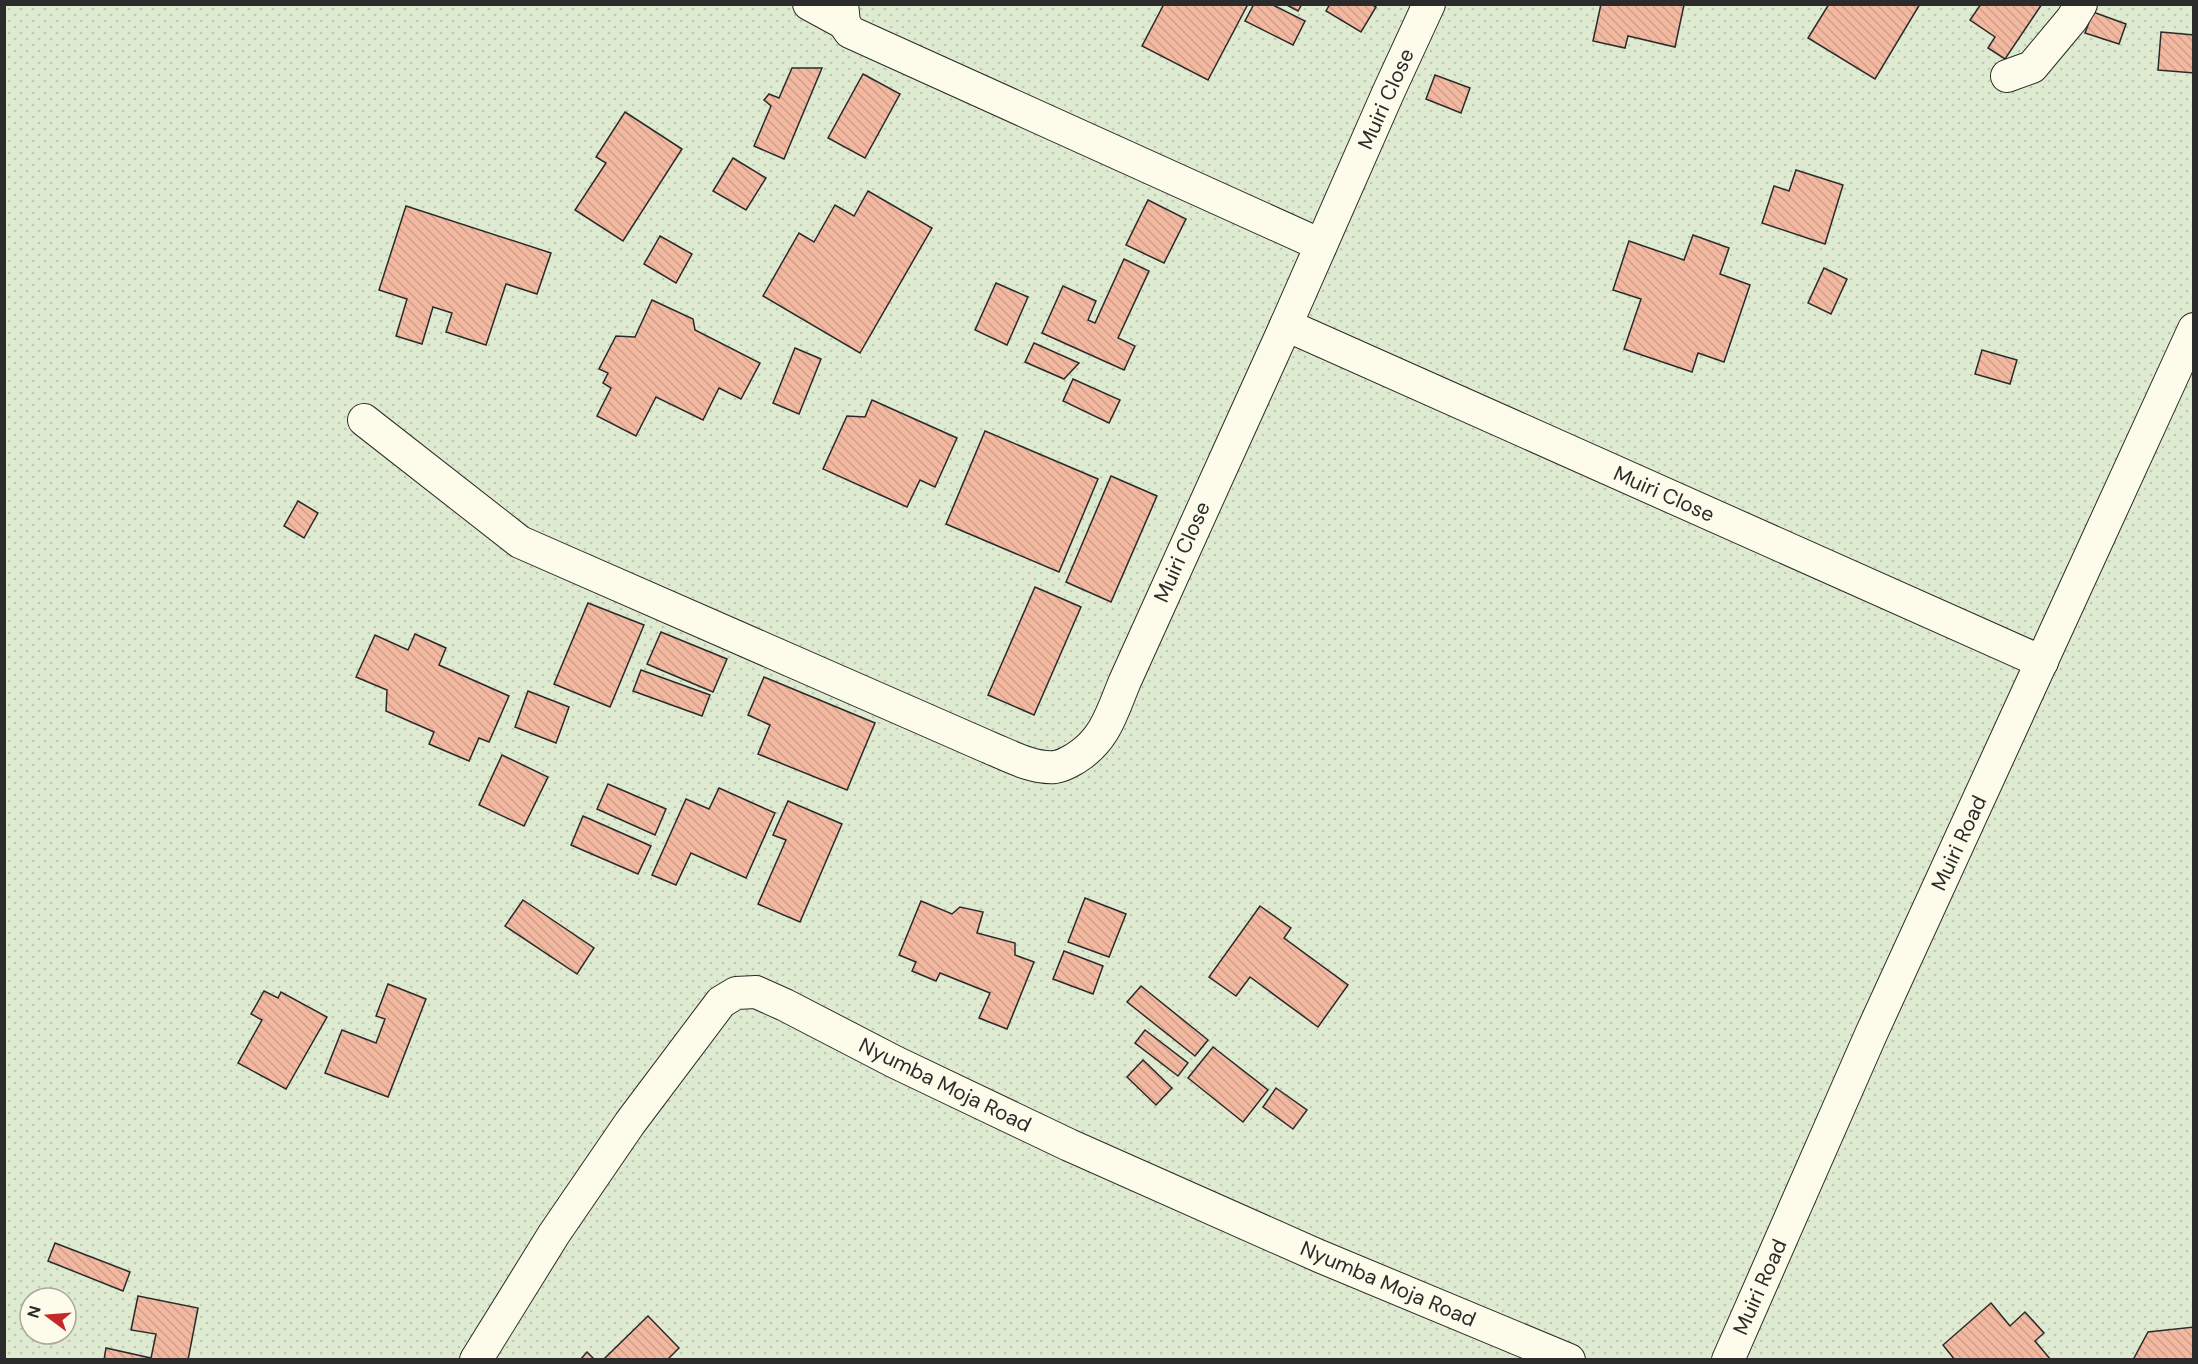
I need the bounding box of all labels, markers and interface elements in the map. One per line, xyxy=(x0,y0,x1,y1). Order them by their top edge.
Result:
street label: Muiri Close xyxy=(1351,44,1421,154)
street label: Muiri Close xyxy=(1609,459,1719,529)
street label: Muiri Close xyxy=(1147,497,1217,607)
street label: Muiri Road xyxy=(1925,791,1993,895)
street label: Nyumba Moja Road xyxy=(854,1031,1036,1139)
street label: Nyumba Moja Road xyxy=(1296,1234,1480,1334)
street label: Muiri Road xyxy=(1726,1235,1794,1339)
north arrow xyxy=(18,1286,78,1346)
text: N xyxy=(22,1303,46,1321)

